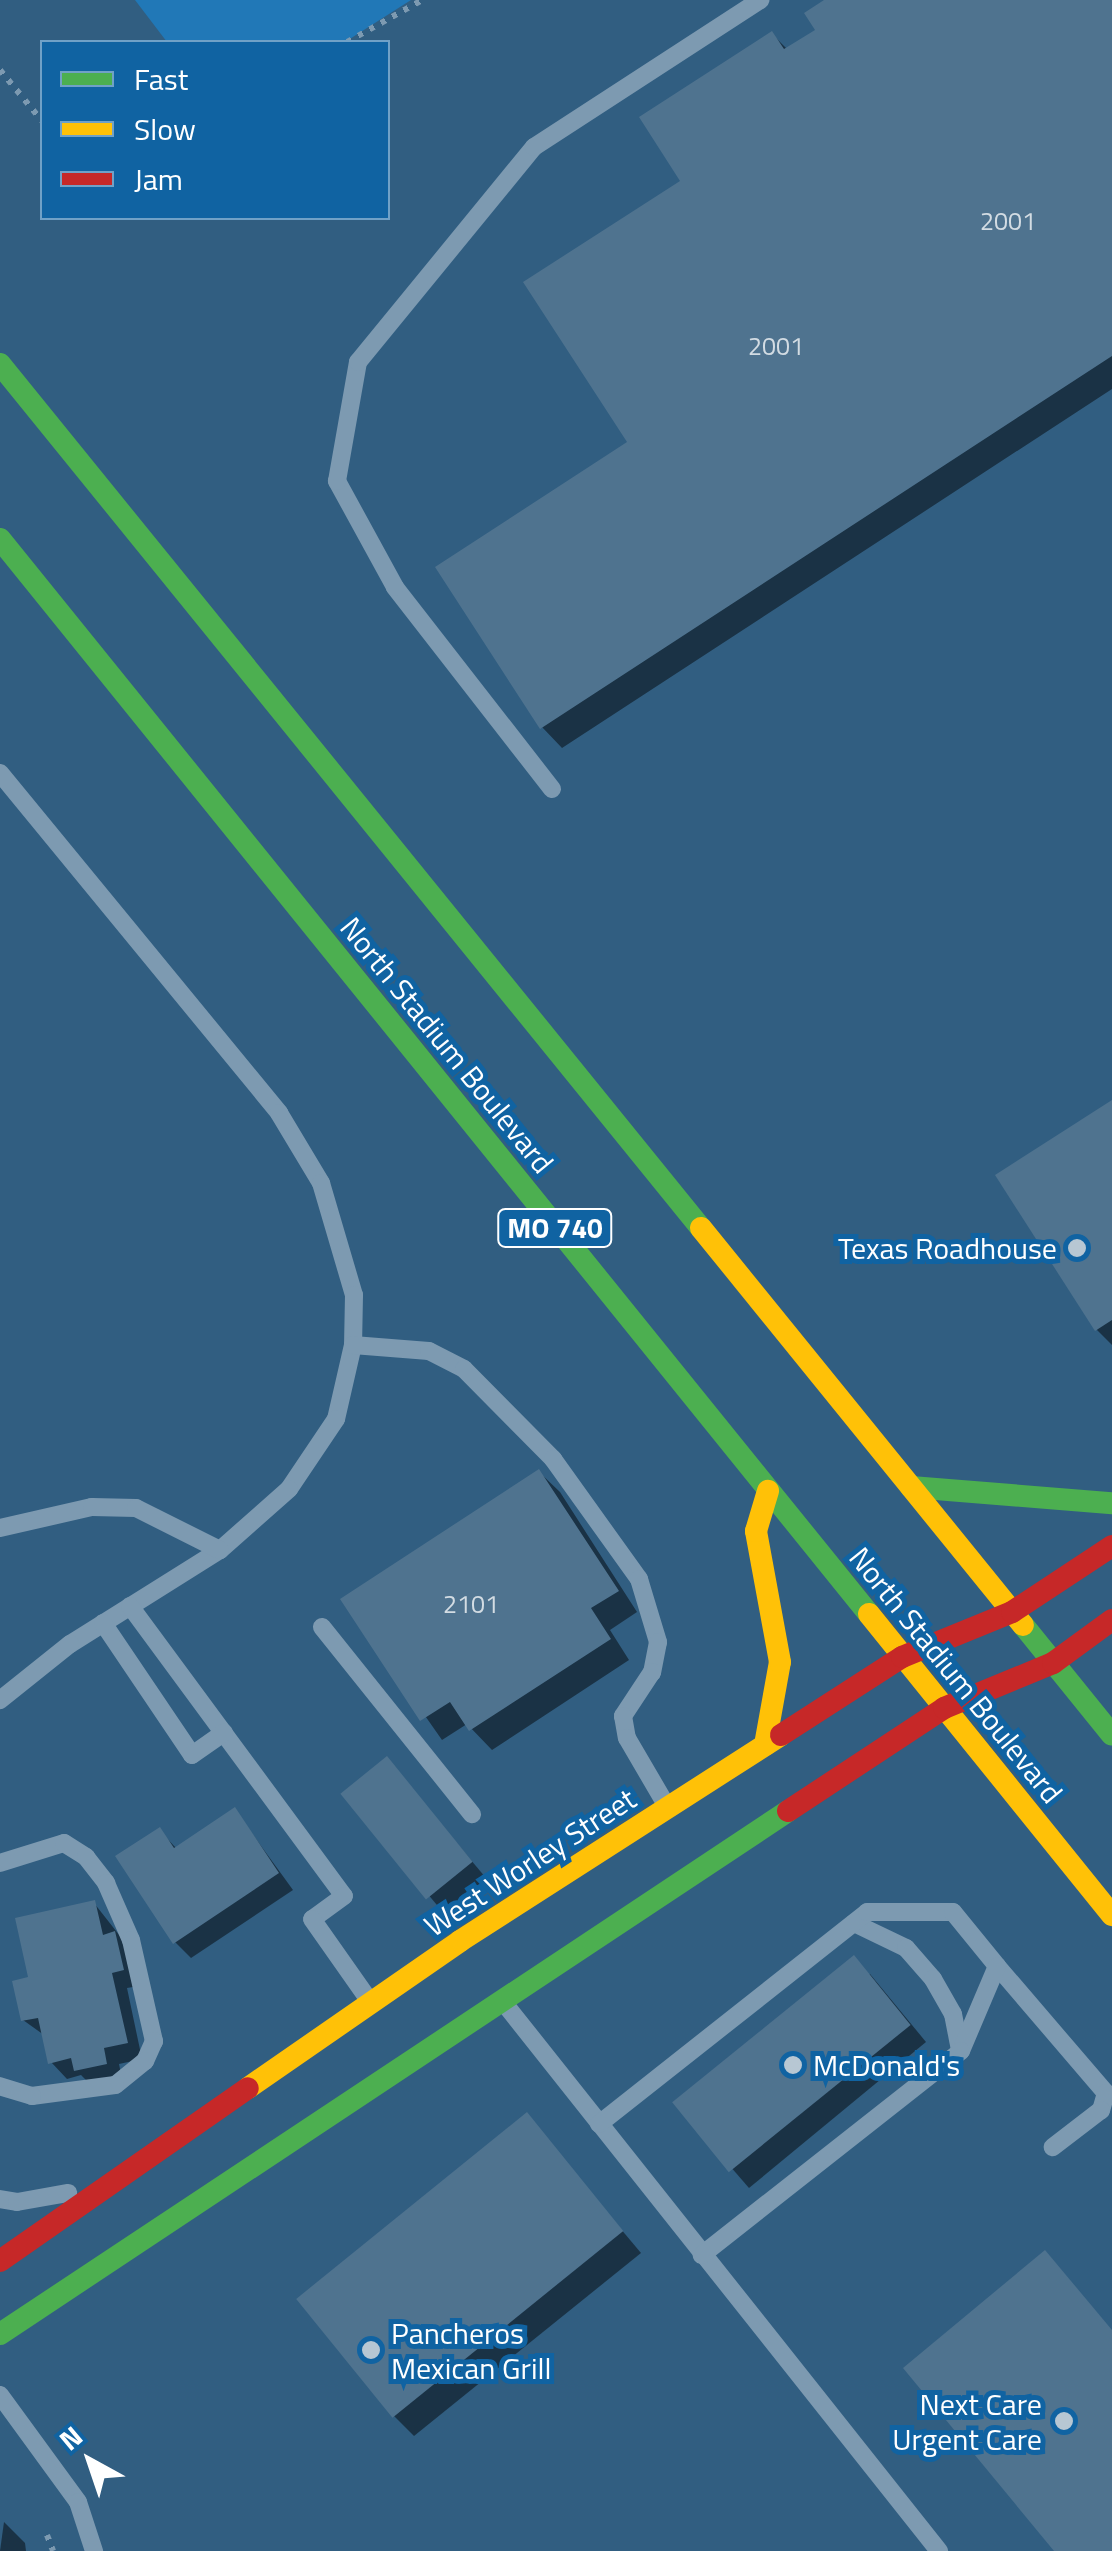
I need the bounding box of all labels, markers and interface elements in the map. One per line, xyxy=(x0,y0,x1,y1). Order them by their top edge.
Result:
legend xyxy=(40,40,390,220)
text: Fast xyxy=(134,56,188,102)
text: Slow xyxy=(134,106,196,152)
text: Jam xyxy=(134,156,183,202)
house number: 2001 xyxy=(980,206,1036,236)
house number: 2001 xyxy=(748,331,804,361)
street label: North Stadium Boulevard xyxy=(333,910,561,1180)
road number: MO 740 xyxy=(495,1205,615,1251)
place label: Texas Roadhouse xyxy=(838,1230,1057,1266)
marker: Texas Roadhouse xyxy=(1066,1237,1088,1259)
street label: North Stadium Boulevard xyxy=(842,1540,1070,1810)
house number: 2101 xyxy=(443,1589,499,1619)
street label: West Worley Street xyxy=(418,1780,642,1944)
place label: McDonald's xyxy=(813,2047,960,2083)
marker: McDonald's xyxy=(782,2054,804,2076)
place label: Pancheros Mexican Grill xyxy=(391,2315,551,2386)
marker: Pancheros Mexican Grill xyxy=(360,2339,382,2361)
place label: Next Care Urgent Care xyxy=(892,2386,1042,2456)
marker: Next Care Urgent Care xyxy=(1051,2408,1077,2434)
north arrow xyxy=(40,2411,140,2511)
text: N xyxy=(49,2415,92,2460)

